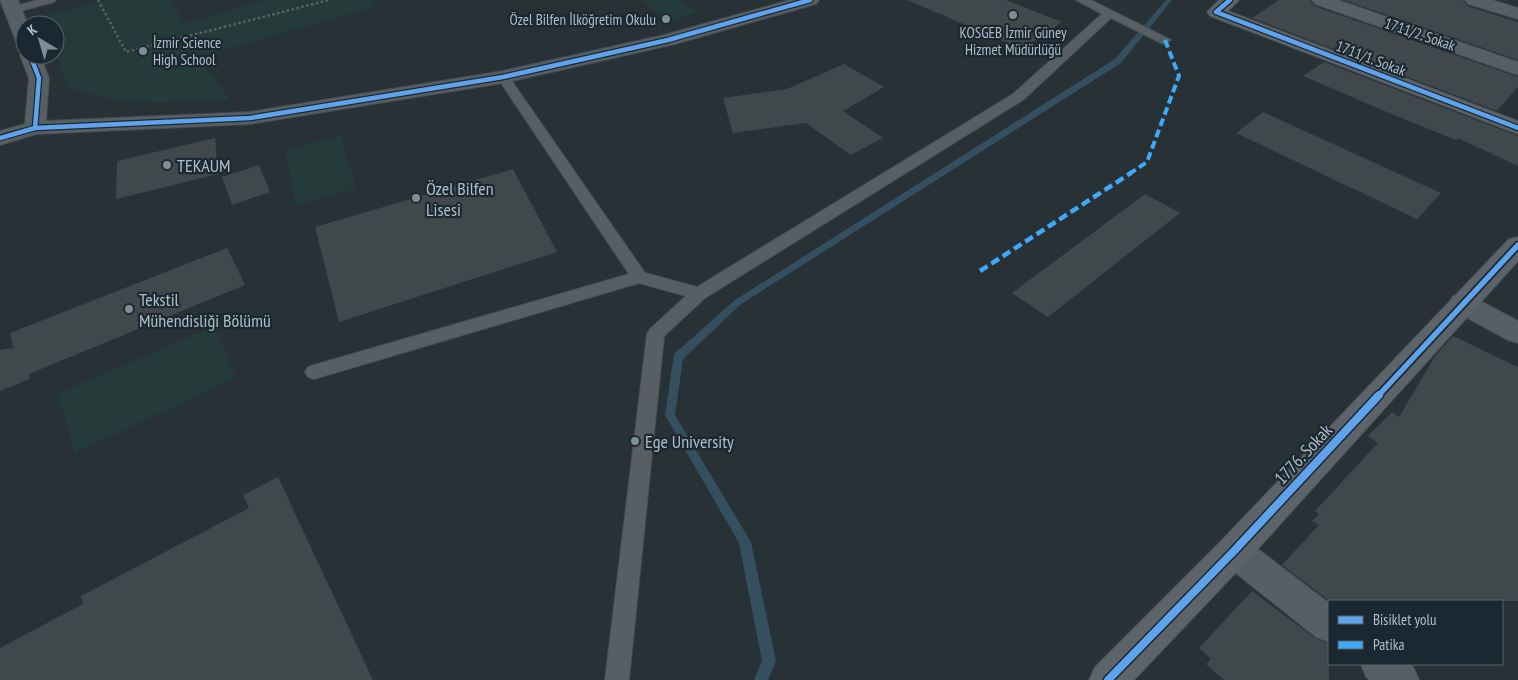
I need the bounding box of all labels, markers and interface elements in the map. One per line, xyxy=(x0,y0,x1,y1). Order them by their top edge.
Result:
marker: KOSGEB İzmir Güney Hizmet Müdürlüğü xyxy=(1007,9,1019,21)
place label: Özel Bilfen İlköğretim Okulu xyxy=(510,10,656,29)
marker: Özel Bilfen İlköğretim Okulu xyxy=(660,13,672,25)
street label: 1711/2. Sokak xyxy=(1382,13,1458,55)
north arrow xyxy=(15,15,65,65)
text: K xyxy=(24,20,41,39)
place label: KOSGEB İzmir Güney Hizmet Müdürlüğü xyxy=(959,23,1067,59)
place label: İzmir Science High School xyxy=(153,33,221,69)
street label: 1711/1. Sokak xyxy=(1333,36,1409,80)
marker: İzmir Science High School xyxy=(137,45,149,57)
place label: TEKAUM xyxy=(177,154,231,177)
marker: TEKAUM xyxy=(161,159,173,171)
place label: Özel Bilfen Lisesi xyxy=(426,177,494,221)
marker: Özel Bilfen Lisesi xyxy=(410,192,422,204)
place label: Tekstil Mühendisliği Bölümü xyxy=(139,288,271,332)
marker: Tekstil Mühendisliği Bölümü xyxy=(123,303,135,315)
street label: 1776. Sokak xyxy=(1269,419,1337,489)
place label: Ege University xyxy=(645,430,734,453)
marker: Ege University xyxy=(629,435,641,447)
legend xyxy=(1328,600,1503,665)
text: Bisiklet yolu xyxy=(1373,610,1437,629)
text: Patika xyxy=(1373,635,1405,654)

